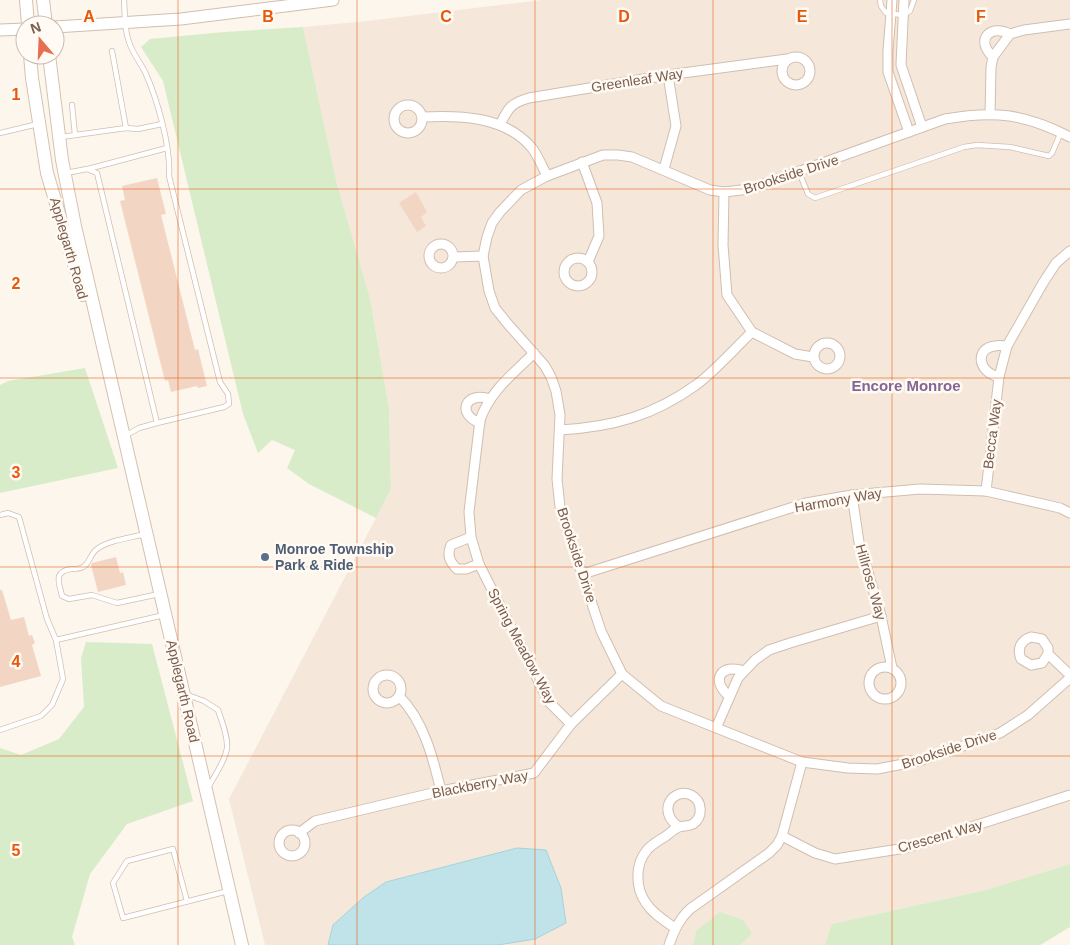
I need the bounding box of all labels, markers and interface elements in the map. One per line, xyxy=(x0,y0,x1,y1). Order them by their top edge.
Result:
text: A xyxy=(83,8,95,25)
text: B xyxy=(262,8,274,25)
text: C xyxy=(440,8,452,25)
text: D xyxy=(618,8,630,25)
text: E xyxy=(797,8,808,25)
text: F xyxy=(976,8,986,25)
north arrow xyxy=(15,15,65,65)
text: N xyxy=(28,18,43,37)
street label: Greenleaf Way xyxy=(590,65,684,95)
text: 1 xyxy=(12,86,21,103)
street label: Brookside Drive xyxy=(742,151,841,197)
street label: Applegarth Road xyxy=(47,195,91,301)
text: 2 xyxy=(12,275,21,292)
district label: Encore Monroe xyxy=(851,377,961,394)
street label: Becca Way xyxy=(980,398,1004,470)
text: 3 xyxy=(12,464,21,481)
street label: Harmony Way xyxy=(793,484,883,516)
street label: Brookside Drive xyxy=(554,506,600,605)
place label: Monroe Township Park & Ride xyxy=(275,541,394,573)
street label: Hillrose Way xyxy=(853,542,889,622)
marker: Monroe Township Park & Ride xyxy=(259,551,271,563)
street label: Spring Meadow Way xyxy=(485,585,559,707)
street label: Applegarth Road xyxy=(163,638,203,744)
text: 4 xyxy=(12,653,21,670)
street label: Brookside Drive xyxy=(900,726,999,772)
street label: Blackberry Way xyxy=(431,767,529,801)
street label: Crescent Way xyxy=(896,816,984,856)
text: 5 xyxy=(12,842,21,859)

